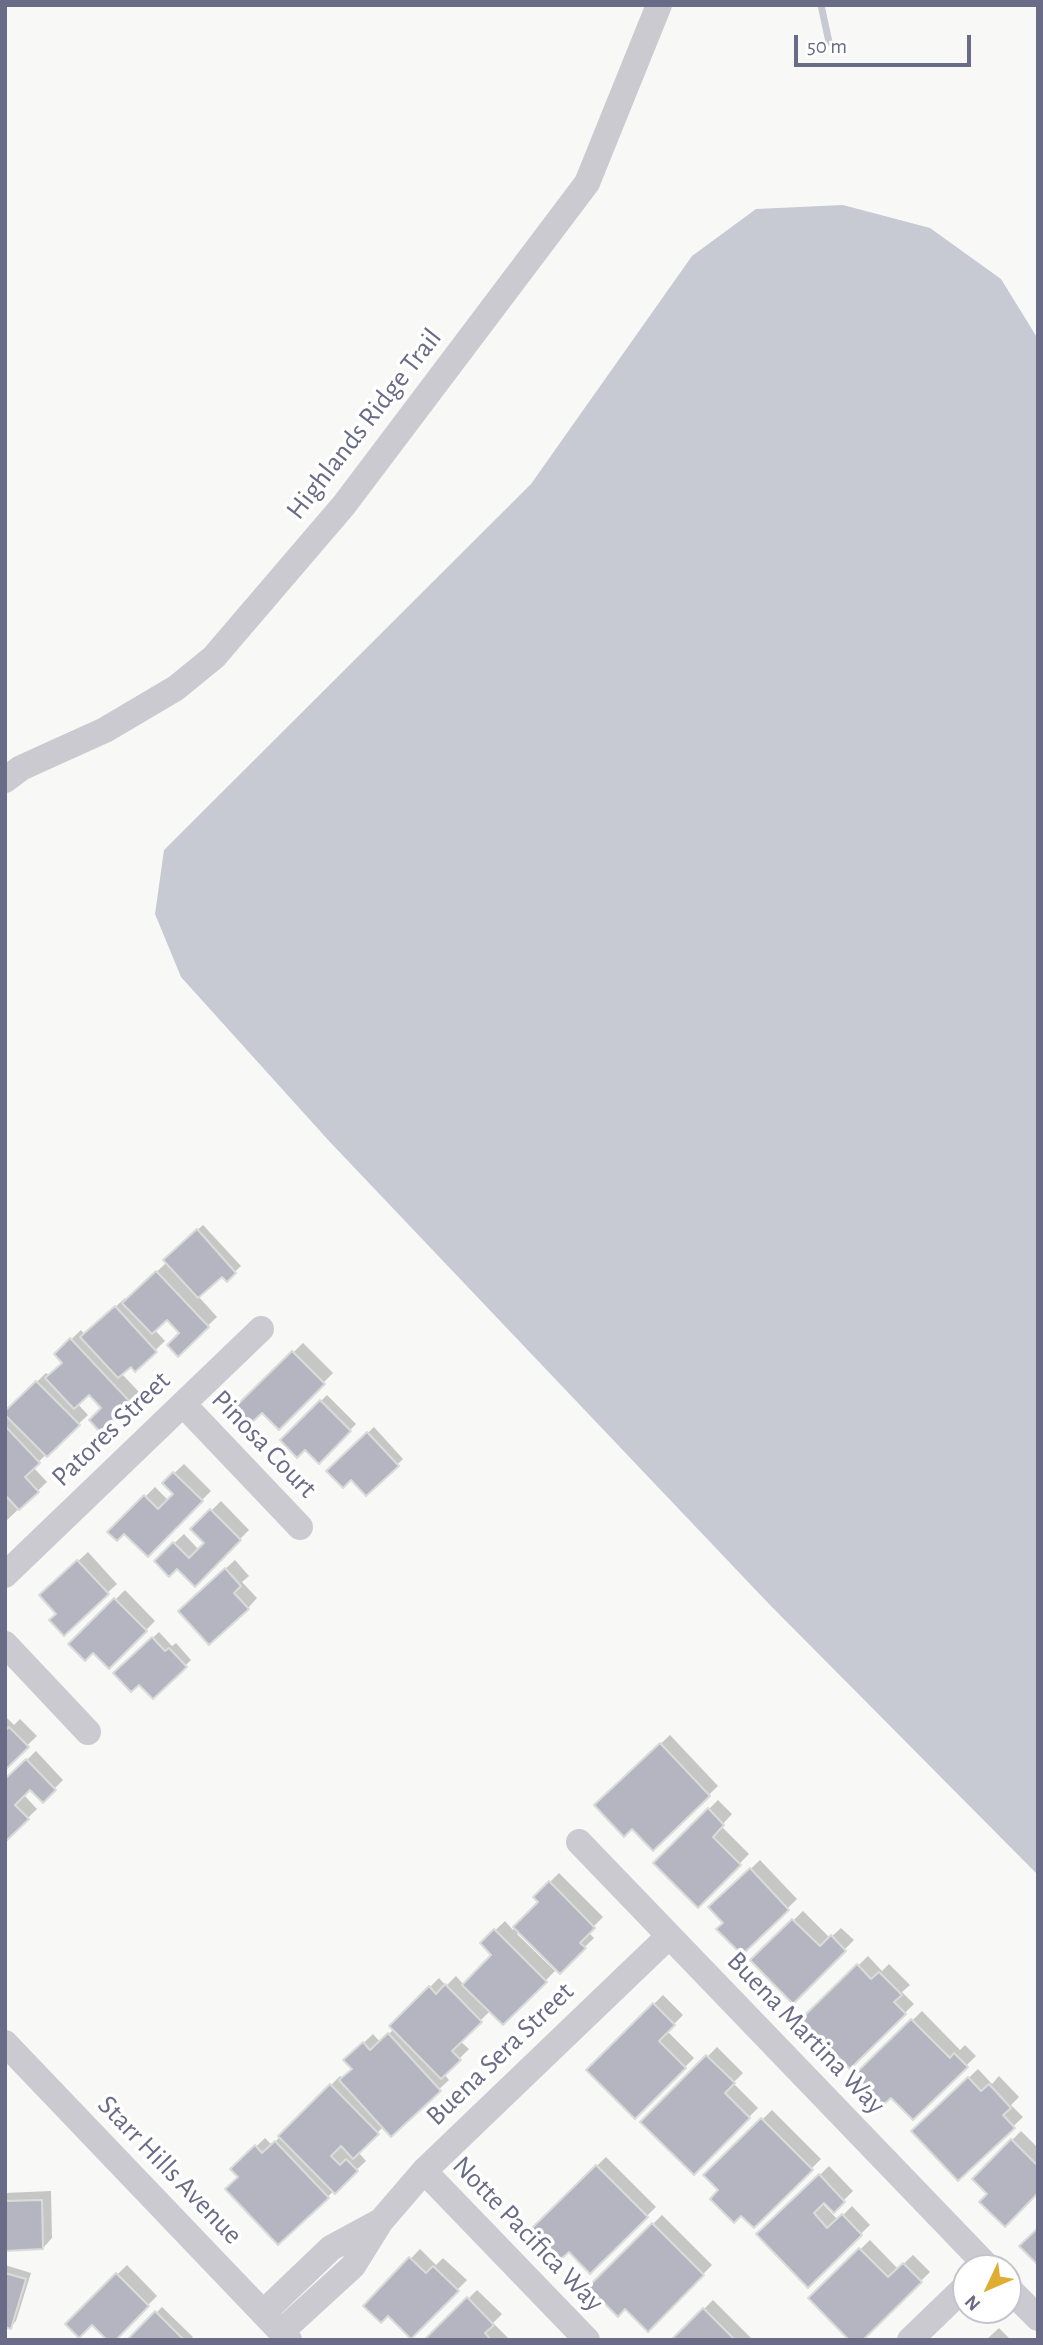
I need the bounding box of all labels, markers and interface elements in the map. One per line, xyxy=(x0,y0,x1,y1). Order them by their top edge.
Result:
scale bar xyxy=(798,21,975,65)
text: 50 m xyxy=(807,36,847,57)
street label: Highlands Ridge Trail xyxy=(279,322,449,526)
street label: Patores Street xyxy=(45,1364,177,1494)
street label: Pinosa Court xyxy=(204,1383,324,1505)
street label: Buena Martina Way xyxy=(720,1945,892,2121)
street label: Buena Sera Street xyxy=(419,1975,581,2133)
street label: Starr Hills Avenue xyxy=(91,2089,249,2251)
street label: Notte Pacifica Way xyxy=(445,2149,611,2319)
north arrow xyxy=(952,2254,1022,2324)
text: N xyxy=(962,2291,984,2314)

